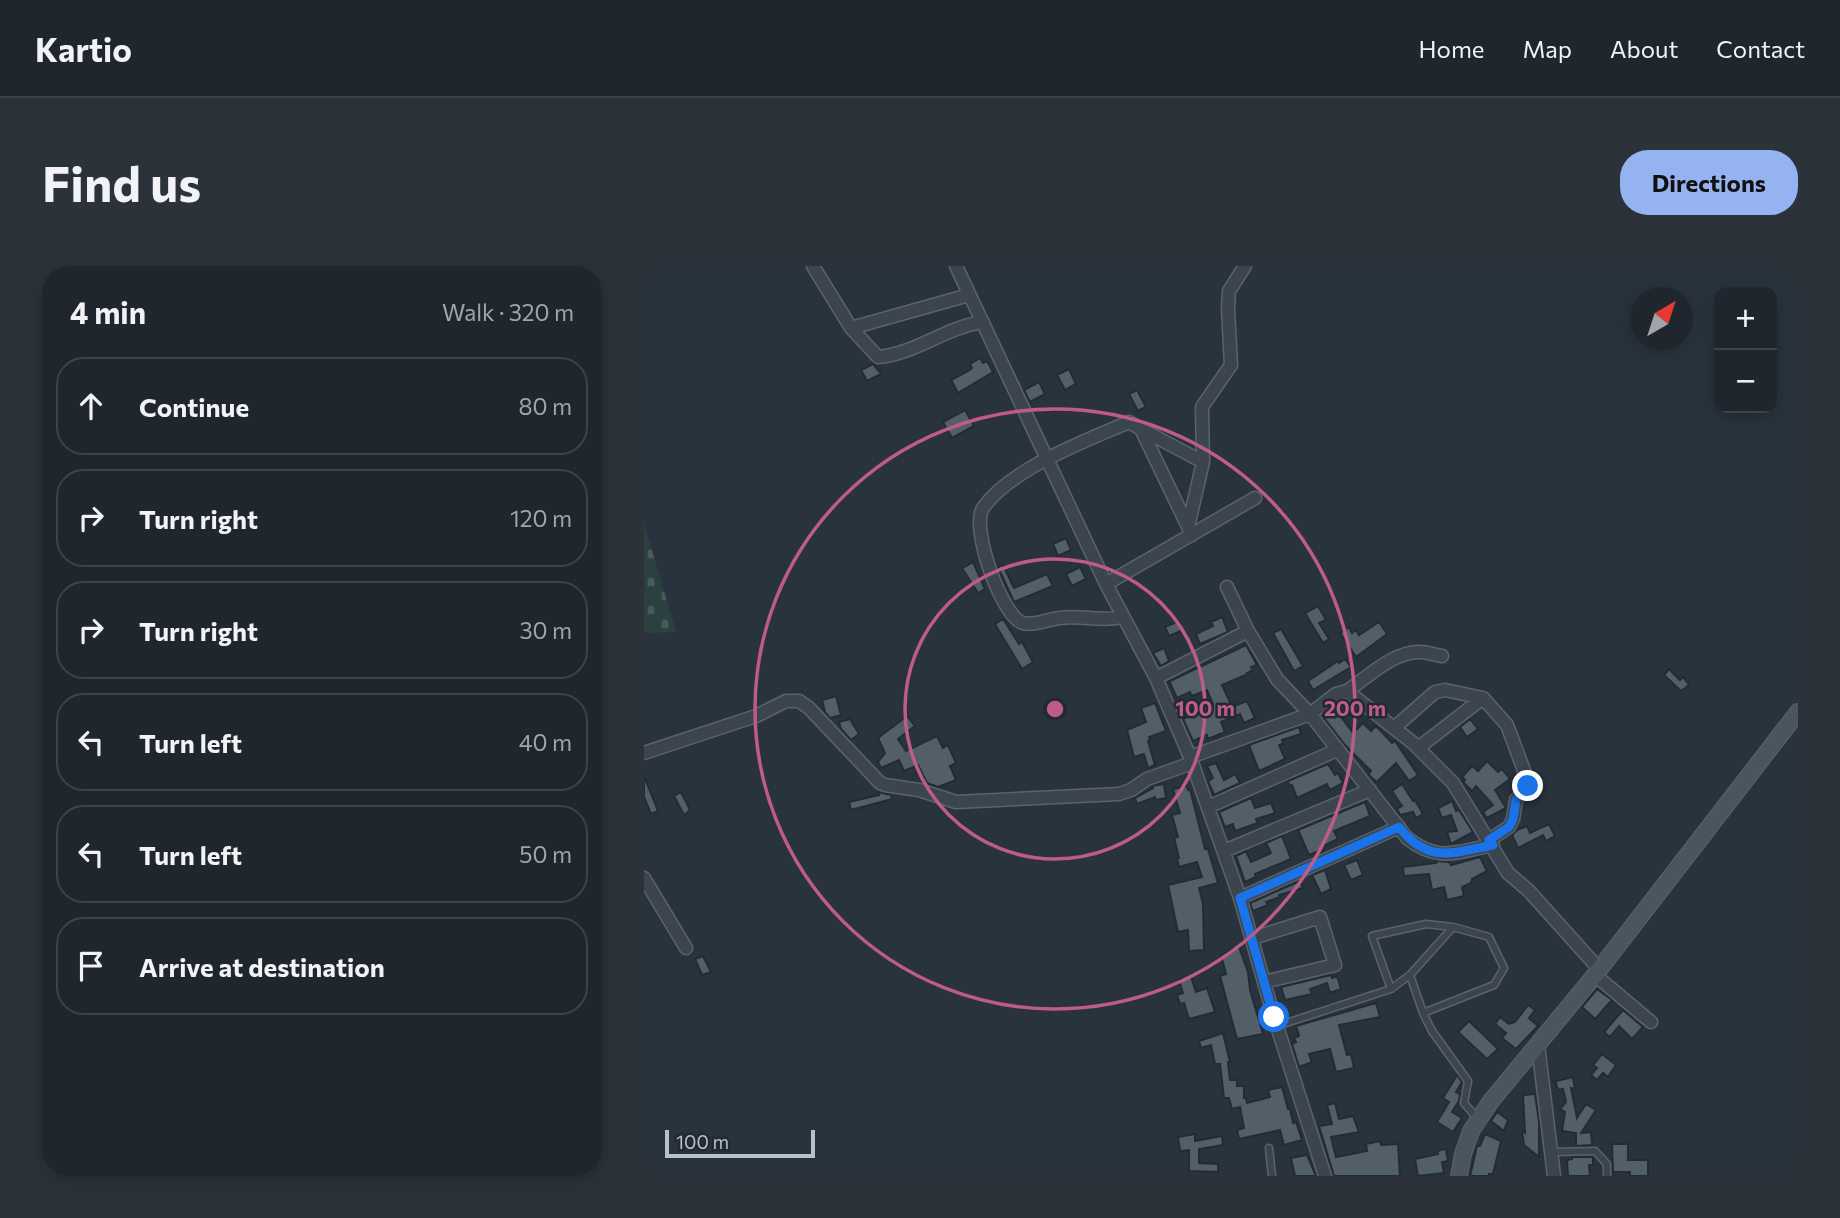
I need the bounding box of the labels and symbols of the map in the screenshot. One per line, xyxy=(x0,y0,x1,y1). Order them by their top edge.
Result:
north arrow xyxy=(1630,287,1693,350)
text: 100 m xyxy=(1175,695,1235,720)
text: 200 m xyxy=(1324,695,1386,720)
centre of rings xyxy=(1043,697,1067,721)
route end xyxy=(1512,770,1543,801)
route start xyxy=(1258,1001,1289,1032)
scale bar xyxy=(665,1127,816,1159)

